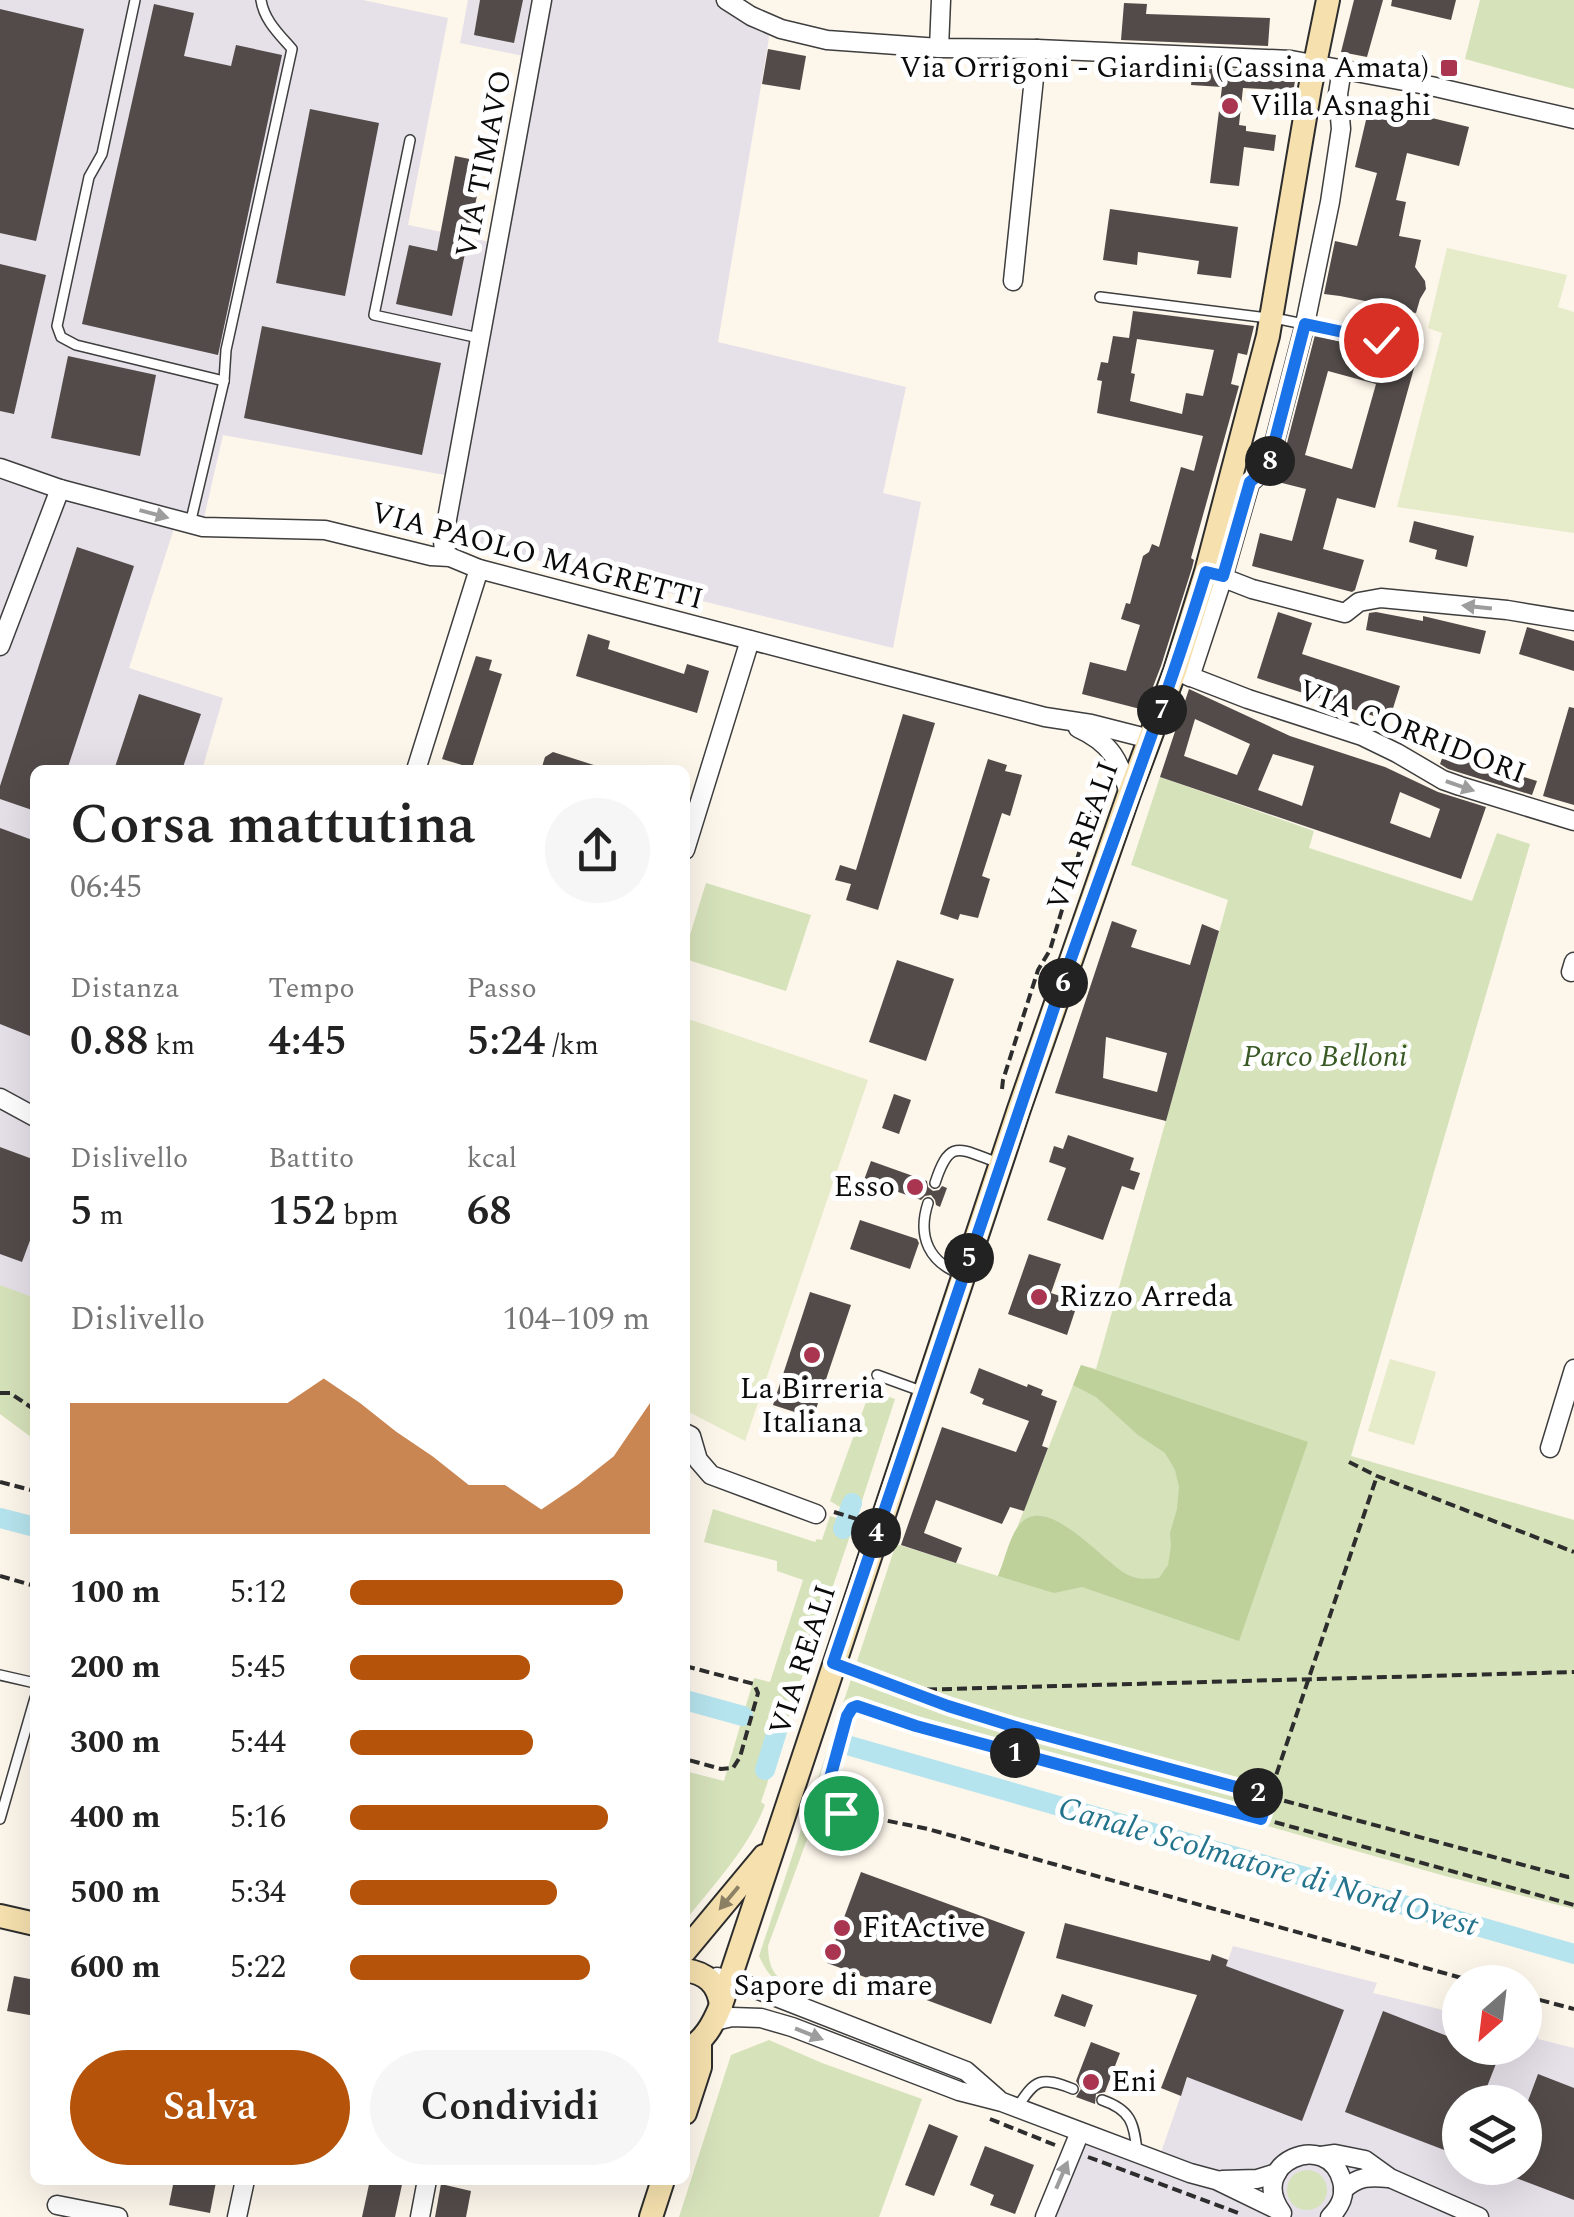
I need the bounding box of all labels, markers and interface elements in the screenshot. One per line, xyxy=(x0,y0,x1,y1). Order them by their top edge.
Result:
place label: Via Orrigoni - Giardini (Cassina Amata) xyxy=(899,45,1429,91)
marker: Via Orrigoni - Giardini (Cassina Amata) xyxy=(1438,57,1460,79)
street label: VIA TIMAVO xyxy=(443,66,525,262)
place label: Villa Asnaghi xyxy=(1250,83,1431,129)
marker: Villa Asnaghi xyxy=(1219,95,1241,117)
pin xyxy=(1339,298,1424,383)
icon: check xyxy=(1354,313,1409,368)
pin: 8 xyxy=(1245,436,1295,486)
text: 8 xyxy=(1262,439,1278,482)
street label: VIA PAOLO MAGRETTI xyxy=(366,489,708,623)
one-way arrow xyxy=(139,507,170,523)
one-way arrow xyxy=(1461,599,1493,615)
street label: VIA CORRIDORI xyxy=(1291,667,1533,797)
pin: 7 xyxy=(1137,685,1187,735)
text: 7 xyxy=(1154,688,1170,731)
street label: VIA REALI xyxy=(1035,755,1131,917)
one-way arrow xyxy=(1445,779,1475,794)
text: Corsa mattutina xyxy=(70,784,476,867)
button: share xyxy=(545,798,650,903)
text: 06:45 xyxy=(70,863,142,912)
pin: 6 xyxy=(1038,958,1088,1008)
text: 6 xyxy=(1055,961,1071,1004)
text: Distanza xyxy=(70,967,179,1010)
text: Tempo xyxy=(268,967,355,1010)
text: Passo xyxy=(467,967,537,1010)
text: 0.88 xyxy=(70,1010,149,1073)
text: 4:45 xyxy=(268,1010,347,1073)
text: 5:24 xyxy=(467,1010,545,1073)
text: km xyxy=(149,1024,195,1067)
text: /km xyxy=(545,1024,599,1067)
park label: Parco Belloni xyxy=(1243,1034,1407,1080)
text: Dislivello xyxy=(70,1137,188,1180)
text: Battito xyxy=(268,1137,354,1180)
text: kcal xyxy=(467,1137,517,1180)
place label: Esso xyxy=(834,1164,895,1210)
marker: Esso xyxy=(904,1176,926,1198)
text: 5 xyxy=(70,1180,93,1243)
text: 152 xyxy=(268,1180,336,1243)
text: 68 xyxy=(467,1180,512,1243)
text: m xyxy=(93,1194,124,1237)
text: bpm xyxy=(336,1194,399,1237)
pin: 5 xyxy=(944,1233,994,1283)
text: 5 xyxy=(961,1236,977,1279)
place label: Rizzo Arreda xyxy=(1059,1274,1233,1320)
marker: Rizzo Arreda xyxy=(1028,1286,1050,1308)
text: Dislivello xyxy=(70,1295,205,1344)
text: 104–109 m xyxy=(502,1295,650,1344)
marker: La Birreria Italiana xyxy=(801,1344,823,1366)
place label: La Birreria Italiana xyxy=(740,1366,885,1446)
pin: 4 xyxy=(851,1508,901,1558)
text: 4 xyxy=(868,1511,884,1554)
text: 100 m xyxy=(70,1568,161,1617)
text: 5:12 xyxy=(230,1568,286,1617)
street label: VIA REALI xyxy=(757,1579,849,1741)
text: 200 m xyxy=(70,1643,161,1692)
text: 5:45 xyxy=(230,1643,286,1692)
text: 300 m xyxy=(70,1718,161,1767)
text: 5:44 xyxy=(230,1718,286,1767)
pin: 1 xyxy=(990,1728,1040,1778)
text: 1 xyxy=(1007,1731,1023,1774)
pin: 2 xyxy=(1233,1768,1283,1818)
pin xyxy=(799,1771,884,1856)
text: 2 xyxy=(1250,1771,1266,1814)
water label: Canale Scolmatore di Nord Ovest xyxy=(1052,1784,1485,1951)
icon: arrive xyxy=(814,1786,869,1841)
text: 400 m xyxy=(70,1793,161,1842)
text: 5:16 xyxy=(230,1793,286,1842)
text: 500 m xyxy=(70,1868,161,1917)
text: 5:34 xyxy=(230,1868,286,1917)
one-way arrow xyxy=(718,1886,740,1911)
place label: FitActive xyxy=(862,1905,985,1951)
marker: FitActive xyxy=(831,1917,853,1939)
marker: Sapore di mare xyxy=(822,1941,844,1963)
text: 600 m xyxy=(70,1943,161,1992)
text: 5:22 xyxy=(230,1943,286,1992)
place label: Sapore di mare xyxy=(734,1963,932,2009)
north arrow xyxy=(1442,1965,1542,2065)
map controls xyxy=(1442,1965,1542,2185)
one-way arrow xyxy=(794,2026,824,2042)
button: Salva xyxy=(70,2050,350,2165)
button: Condividi xyxy=(370,2050,650,2165)
place label: Eni xyxy=(1111,2059,1157,2105)
marker: Eni xyxy=(1080,2071,1102,2093)
button: layers xyxy=(1442,2085,1542,2185)
one-way arrow xyxy=(1054,2160,1070,2189)

